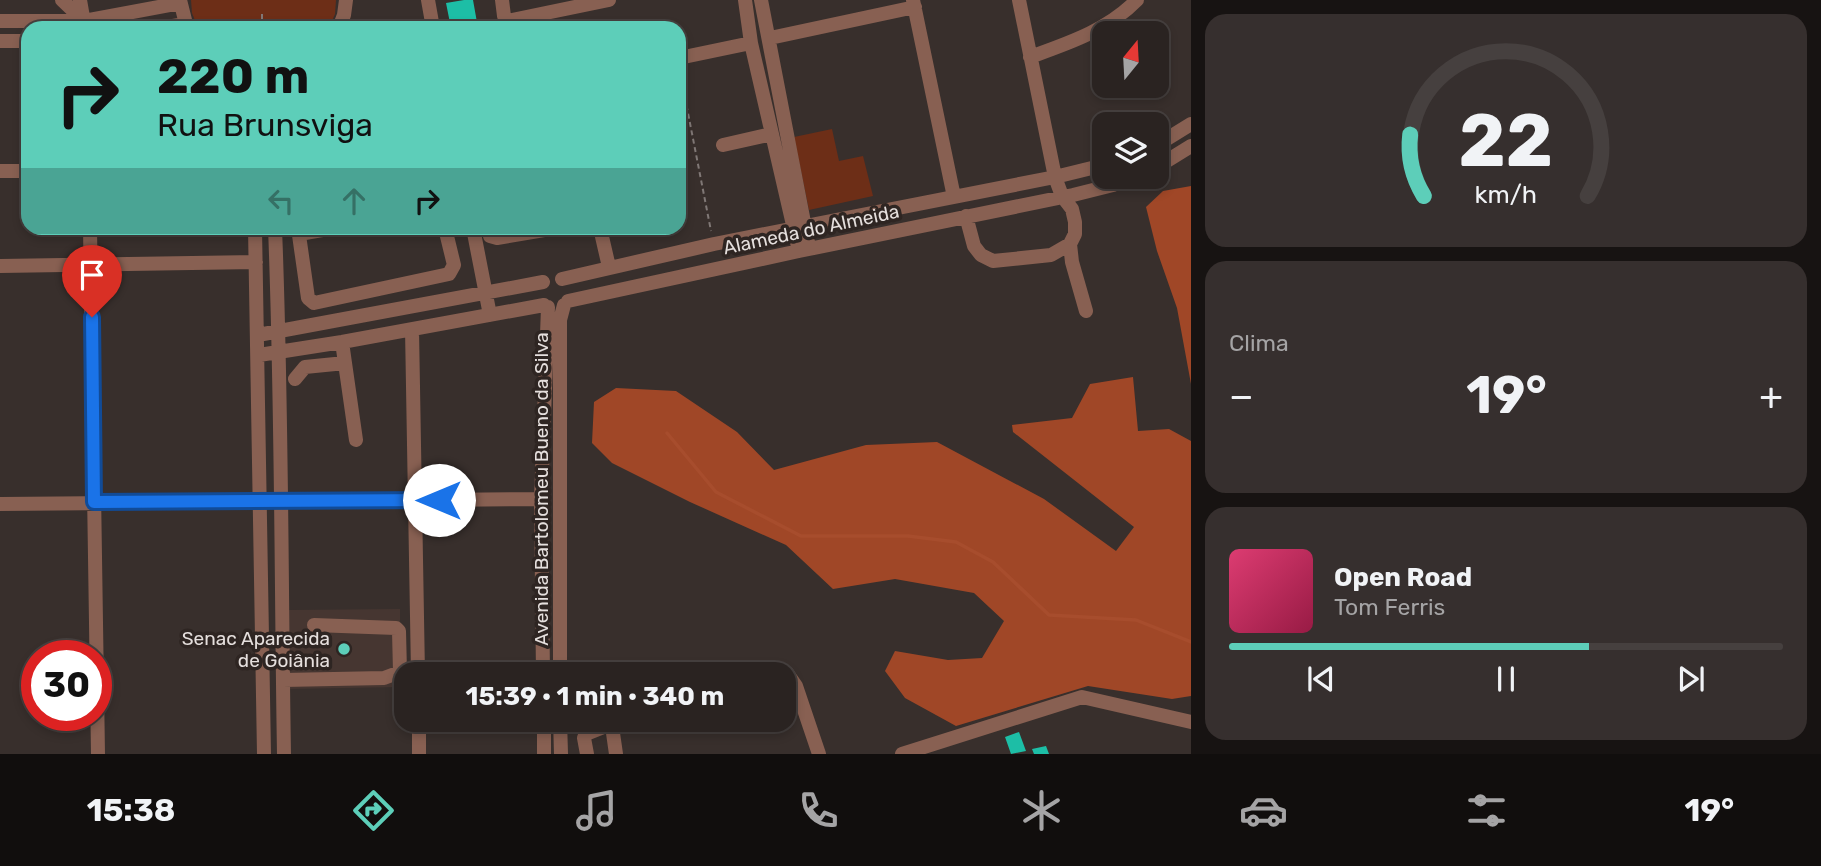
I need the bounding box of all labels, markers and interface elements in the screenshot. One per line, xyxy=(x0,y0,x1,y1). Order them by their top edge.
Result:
north arrow xyxy=(1092,21,1169,98)
map controls xyxy=(1092,21,1169,189)
text: 220 m xyxy=(157,47,309,105)
icon: right xyxy=(42,49,133,140)
text: 22 xyxy=(1459,99,1553,185)
text: Rua Brunsviga xyxy=(157,106,373,144)
button: layers xyxy=(1092,112,1169,189)
text: km/h xyxy=(1475,180,1537,209)
icon: left xyxy=(262,182,300,220)
icon: ahead xyxy=(335,182,373,220)
icon: right xyxy=(408,182,446,220)
street label: Alameda do Almeida xyxy=(721,200,901,259)
pin xyxy=(62,245,122,317)
icon: arrive xyxy=(73,256,111,294)
text: Clima xyxy=(1229,329,1289,357)
street label: Avenida Bartolomeu Bueno da Silva xyxy=(530,332,553,646)
text: 19° xyxy=(1466,364,1547,426)
text: − xyxy=(1229,373,1254,419)
text: + xyxy=(1759,373,1783,419)
position arrow xyxy=(402,463,476,537)
text: Open Road xyxy=(1334,562,1472,593)
text: Tom Ferris xyxy=(1334,593,1445,621)
place label: Senac Aparecida de Goiânia xyxy=(182,627,330,672)
speed limit sign: 30 xyxy=(21,640,112,731)
marker: Senac Aparecida de Goiânia xyxy=(336,641,352,657)
icon: previous xyxy=(1302,660,1340,698)
icon: pause xyxy=(1487,660,1525,698)
icon: next xyxy=(1672,660,1710,698)
text: 15:39 · 1 min · 340 m xyxy=(466,681,724,712)
icon: directions xyxy=(349,786,398,835)
icon: music xyxy=(572,786,621,835)
icon: phone xyxy=(794,786,843,835)
icon: climate xyxy=(1017,786,1066,835)
icon: car xyxy=(1239,786,1288,835)
icon: filters xyxy=(1462,786,1511,835)
text: 15:38 xyxy=(87,791,175,829)
text: 19° xyxy=(1685,791,1734,829)

